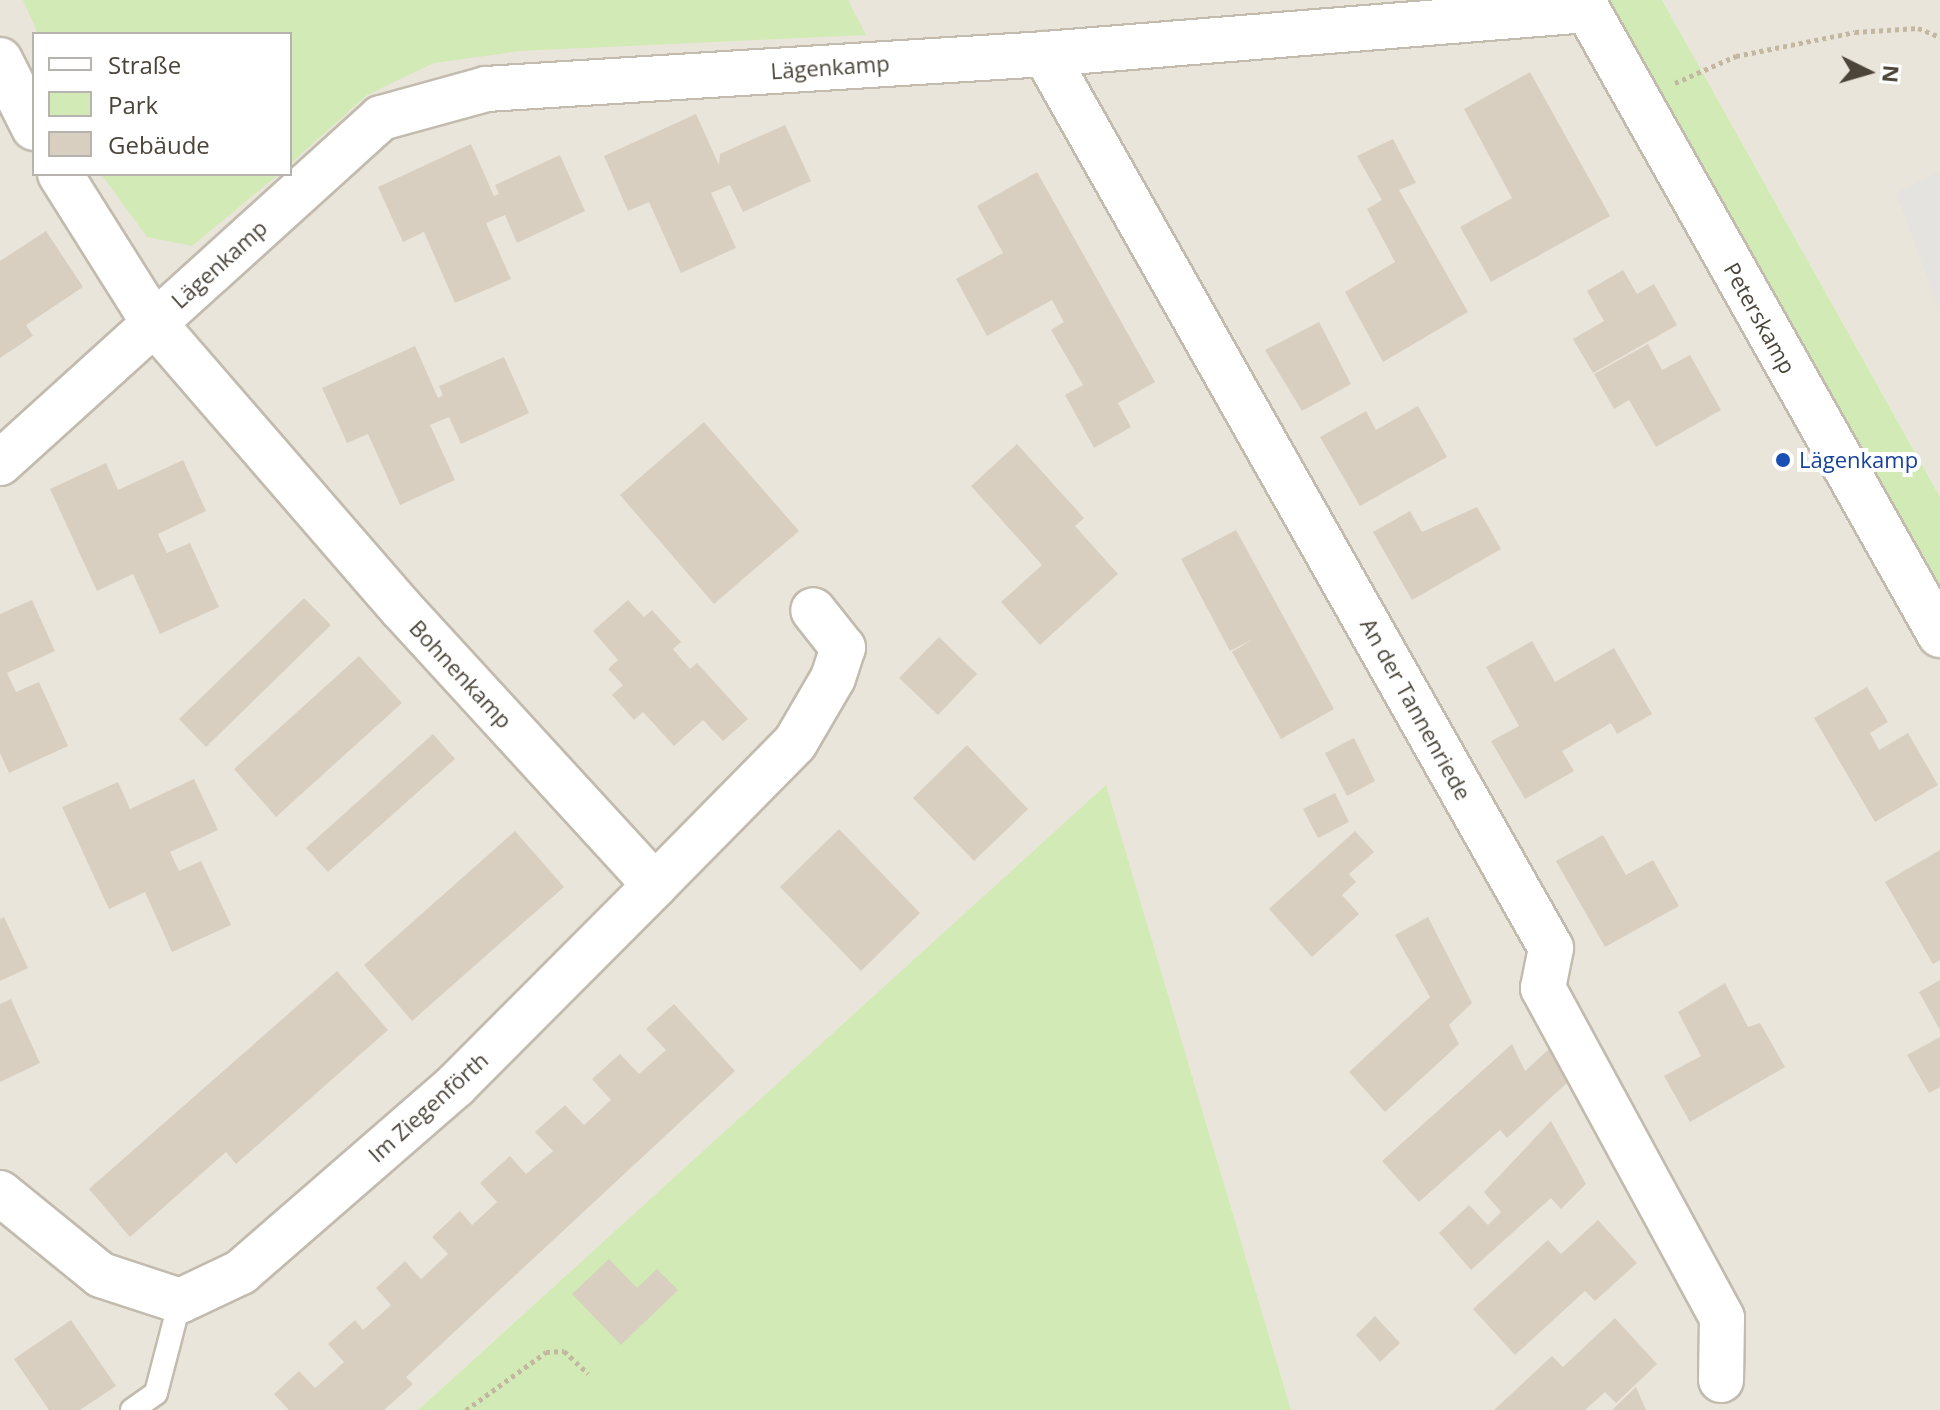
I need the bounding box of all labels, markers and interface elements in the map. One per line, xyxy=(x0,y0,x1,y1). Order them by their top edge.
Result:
legend xyxy=(32,32,292,176)
north arrow xyxy=(1828,32,1908,112)
text: Straße xyxy=(108,48,181,81)
street label: Lägenkamp xyxy=(770,50,890,84)
text: N xyxy=(1876,64,1908,84)
text: Park xyxy=(108,88,158,121)
text: Gebäude xyxy=(108,128,210,161)
street label: Lägenkamp xyxy=(166,214,272,314)
street label: Peterskamp xyxy=(1719,258,1801,378)
place label: Lägenkamp xyxy=(1799,447,1918,473)
marker: Lägenkamp xyxy=(1774,451,1792,469)
street label: An der Tannenriede xyxy=(1355,614,1477,804)
street label: Bohnenkamp xyxy=(404,615,518,733)
street label: Im Ziegenförth xyxy=(363,1047,493,1167)

